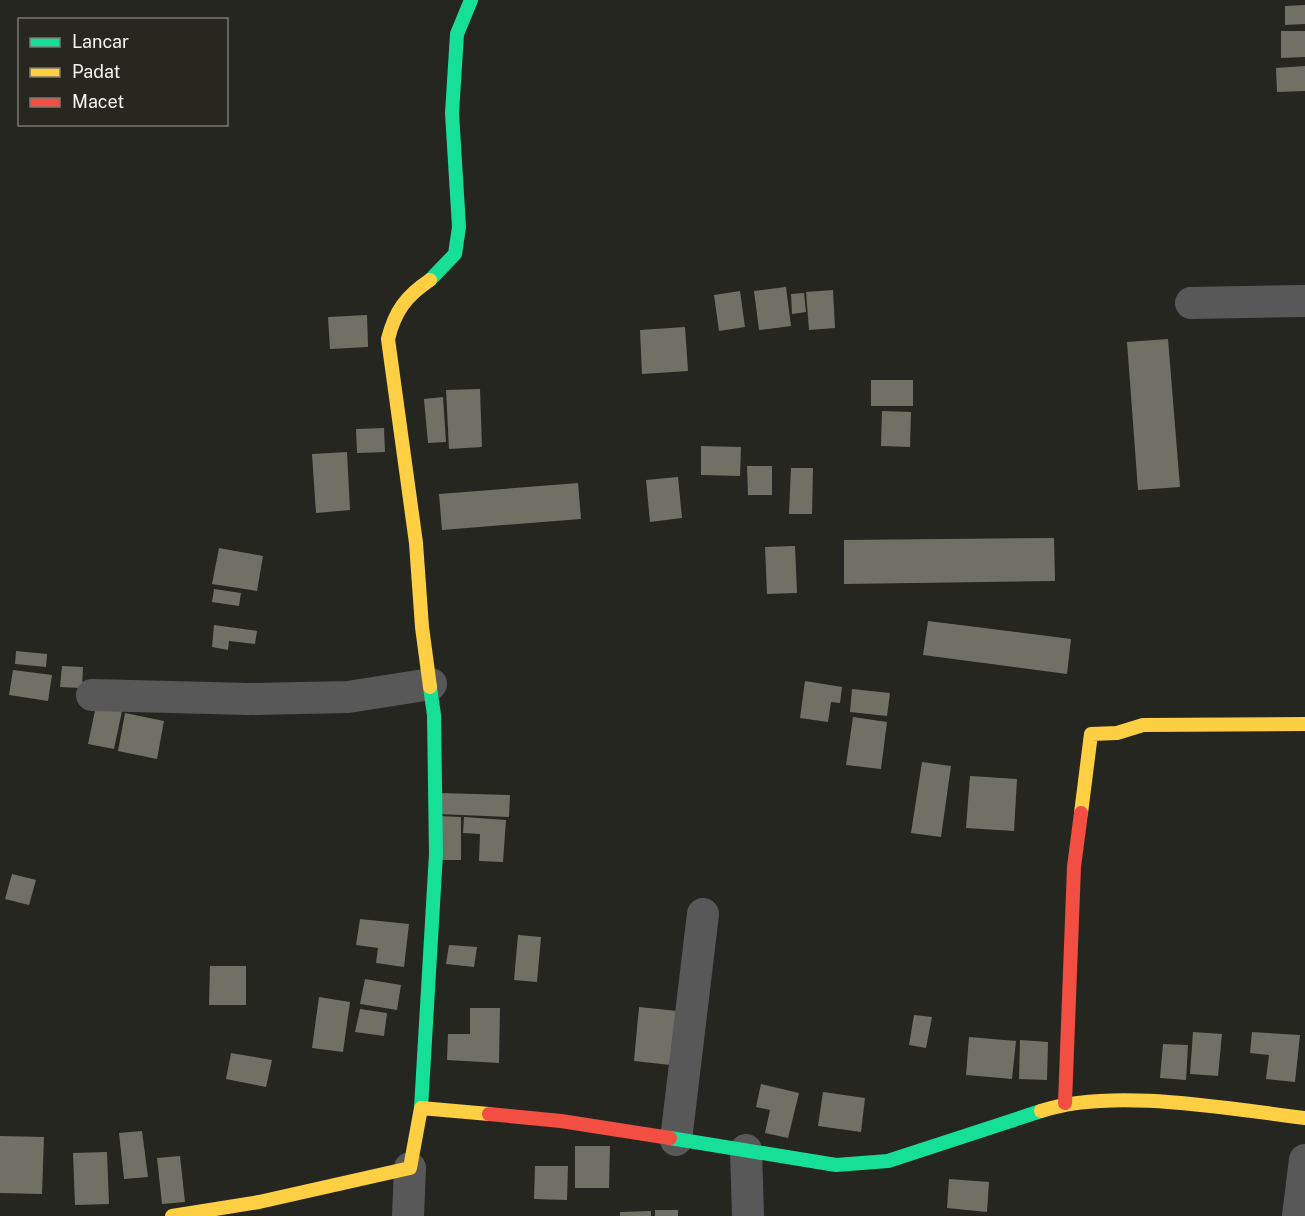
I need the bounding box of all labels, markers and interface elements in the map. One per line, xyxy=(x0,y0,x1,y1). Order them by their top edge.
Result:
legend xyxy=(18,18,228,126)
text: Lancar xyxy=(72,31,129,52)
text: Padat xyxy=(72,61,121,82)
text: Macet xyxy=(72,91,124,112)

